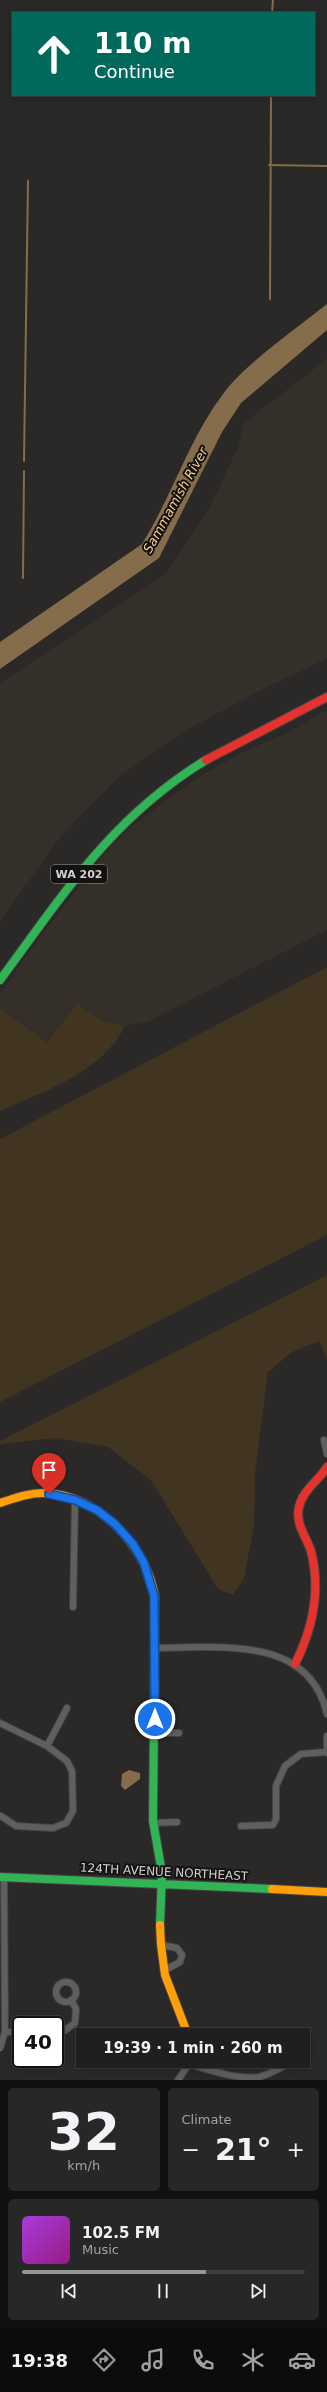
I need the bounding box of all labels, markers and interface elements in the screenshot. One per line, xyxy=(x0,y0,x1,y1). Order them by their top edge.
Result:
text: 110 m xyxy=(94,27,191,60)
icon: ahead xyxy=(28,28,80,80)
text: Continue xyxy=(94,61,175,82)
water label: Sammamish River xyxy=(140,443,212,556)
road number: WA 202 xyxy=(51,865,107,883)
pin xyxy=(32,1453,66,1494)
icon: arrive xyxy=(38,1459,60,1481)
position arrow xyxy=(134,1698,176,1740)
street label: 124TH AVENUE NORTHEAST xyxy=(80,1861,249,1883)
speed limit sign: 40 xyxy=(12,2016,64,2068)
text: 19:39 · 1 min · 260 m xyxy=(103,2039,283,2057)
text: 32 xyxy=(48,2102,120,2162)
text: Climate xyxy=(182,2112,232,2127)
text: 21° xyxy=(215,2132,272,2167)
text: − xyxy=(182,2137,200,2162)
text: + xyxy=(287,2137,305,2162)
text: km/h xyxy=(67,2158,100,2173)
text: 102.5 FM xyxy=(82,2224,160,2242)
text: Music xyxy=(82,2242,119,2257)
icon: previous xyxy=(58,2280,80,2302)
icon: pause xyxy=(152,2280,174,2302)
icon: next xyxy=(247,2280,269,2302)
icon: directions xyxy=(90,2346,118,2374)
icon: music xyxy=(139,2346,167,2374)
icon: phone xyxy=(189,2346,217,2374)
icon: climate xyxy=(239,2346,267,2374)
icon: car xyxy=(288,2346,316,2374)
text: 19:38 xyxy=(11,2350,68,2371)

